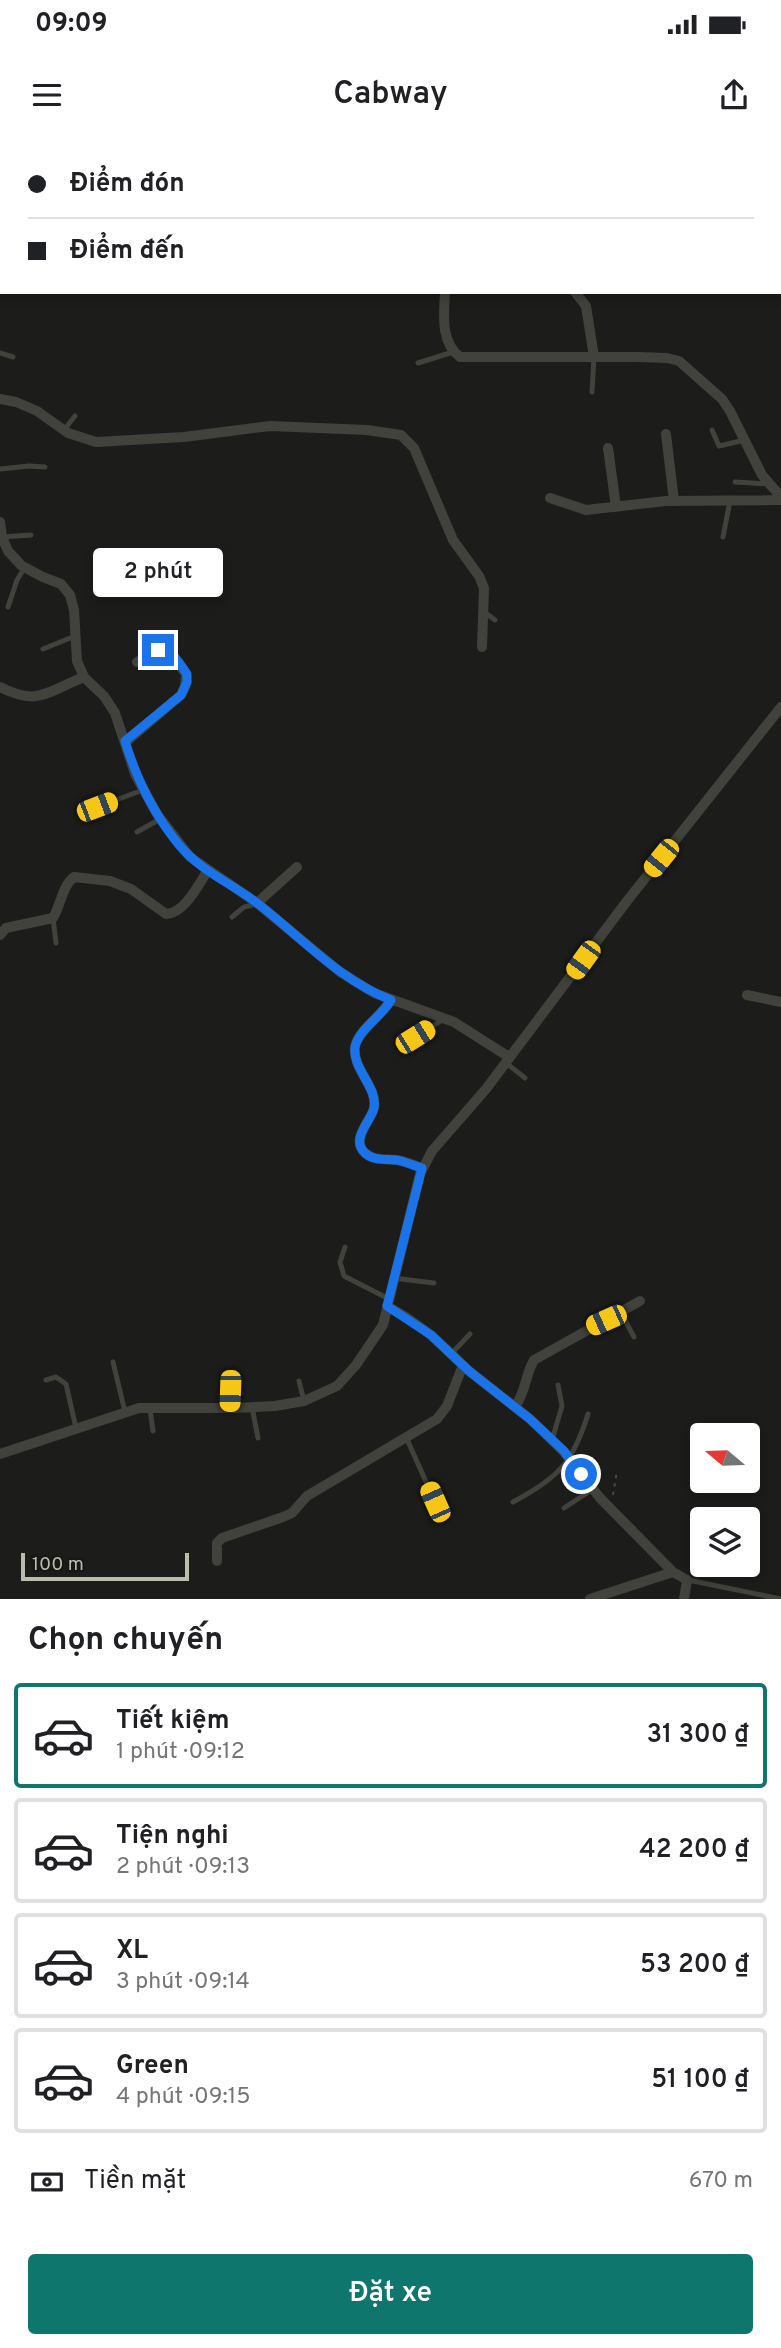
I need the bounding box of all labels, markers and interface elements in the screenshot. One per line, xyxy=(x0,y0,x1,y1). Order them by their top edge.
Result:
text: 09:09 xyxy=(35,8,107,41)
text: Cabway xyxy=(333,75,448,115)
icon: menu xyxy=(28,76,66,114)
icon: share xyxy=(715,76,753,114)
text: Điểm đón xyxy=(70,168,185,201)
text: Điểm đến xyxy=(70,235,185,268)
callout: 2 phút xyxy=(93,548,223,598)
text: 2 phút xyxy=(124,558,192,587)
route end xyxy=(142,634,174,666)
car xyxy=(74,790,121,824)
car xyxy=(640,835,683,881)
car xyxy=(563,937,604,983)
car xyxy=(392,1017,439,1057)
car xyxy=(583,1302,630,1338)
car xyxy=(219,1370,242,1412)
north arrow xyxy=(690,1423,760,1493)
map controls xyxy=(690,1423,760,1577)
route start xyxy=(565,1458,597,1490)
car xyxy=(417,1479,454,1525)
button: layers xyxy=(690,1507,760,1577)
scale bar xyxy=(21,1550,189,1582)
text: 100 m xyxy=(32,1553,84,1577)
text: Chọn chuyến xyxy=(28,1621,223,1661)
icon: car xyxy=(32,1704,95,1767)
text: Tiết kiệm xyxy=(116,1705,229,1738)
text: 31 300 ₫ xyxy=(646,1719,749,1752)
text: 1 phút · 09:12 xyxy=(116,1738,245,1767)
icon: car xyxy=(32,1819,95,1882)
text: Tiện nghi xyxy=(116,1820,229,1853)
text: 42 200 ₫ xyxy=(639,1834,749,1867)
text: 2 phút · 09:13 xyxy=(116,1853,250,1882)
icon: car xyxy=(32,1934,95,1997)
text: XL xyxy=(116,1935,148,1968)
text: 53 200 ₫ xyxy=(640,1949,749,1982)
text: 3 phút · 09:14 xyxy=(116,1968,250,1997)
icon: car xyxy=(32,2049,95,2112)
text: Green xyxy=(116,2050,189,2083)
text: 51 100 ₫ xyxy=(651,2064,749,2097)
text: 4 phút · 09:15 xyxy=(116,2083,251,2112)
icon: cash xyxy=(28,2163,66,2201)
text: Tiền mặt xyxy=(84,2165,186,2198)
text: 670 m xyxy=(689,2167,753,2196)
button: Đặt xe xyxy=(28,2254,753,2334)

